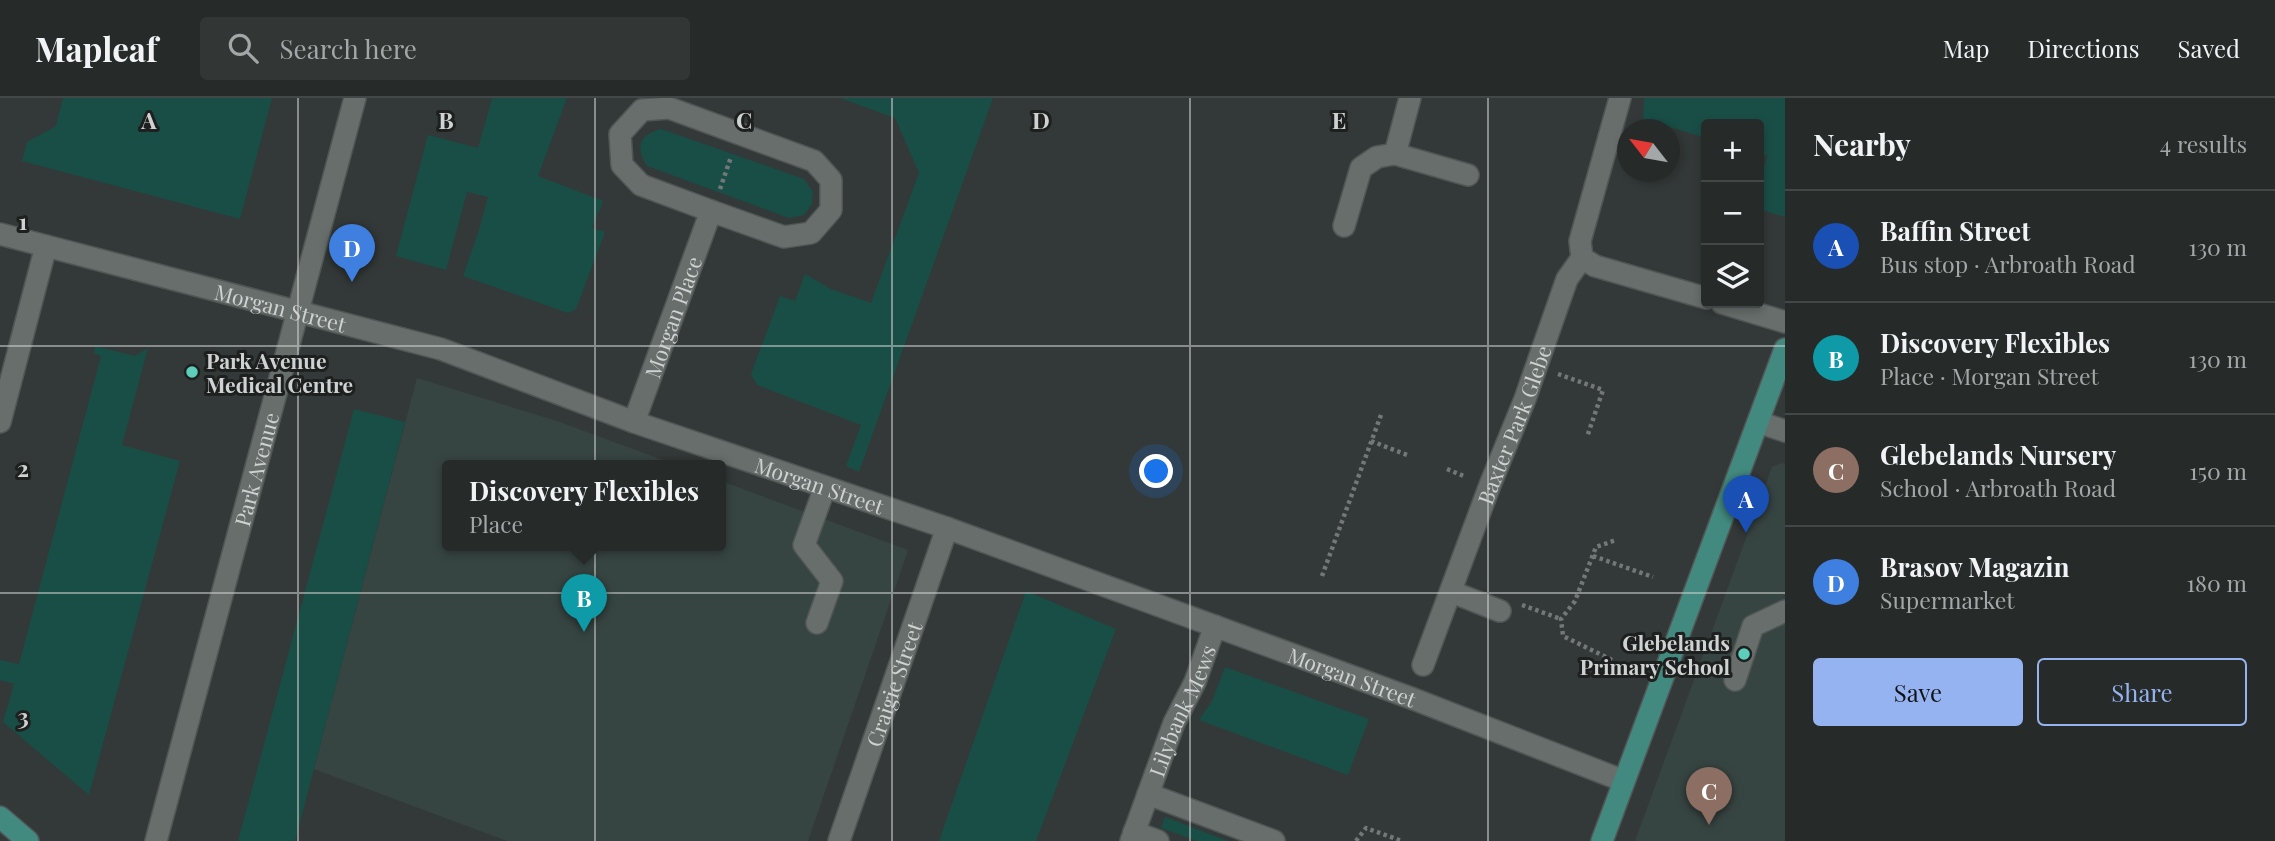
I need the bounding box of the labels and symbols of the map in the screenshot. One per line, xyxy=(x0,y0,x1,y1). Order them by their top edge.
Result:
text: A xyxy=(140,104,157,135)
text: B xyxy=(438,104,454,135)
text: C xyxy=(736,104,752,135)
text: D xyxy=(1032,104,1050,135)
text: E xyxy=(1332,104,1346,135)
north arrow xyxy=(1617,119,1680,182)
text: 1 xyxy=(19,205,28,236)
pin: D xyxy=(329,224,375,282)
street label: Morgan Place xyxy=(637,252,707,381)
street label: Morgan Street xyxy=(212,277,350,338)
street label: Baxter Park Glebe xyxy=(1470,341,1557,508)
place label: Park Avenue Medical Centre xyxy=(206,346,353,398)
marker: Park Avenue Medical Centre xyxy=(184,364,200,380)
street label: Park Avenue xyxy=(227,409,284,529)
street label: Morgan Street xyxy=(751,450,888,520)
text: 2 xyxy=(17,452,29,483)
your location xyxy=(1139,454,1173,488)
pin: A xyxy=(1723,475,1769,533)
pin: B xyxy=(561,574,607,632)
street label: Craigie Street xyxy=(859,618,928,750)
place label: Glebelands Primary School xyxy=(1580,628,1730,680)
street label: Morgan Street xyxy=(1284,640,1421,713)
street label: Lilybank Mews xyxy=(1142,641,1221,780)
marker: Glebelands Primary School xyxy=(1736,646,1752,662)
text: 3 xyxy=(17,700,29,731)
pin: C xyxy=(1686,767,1732,825)

